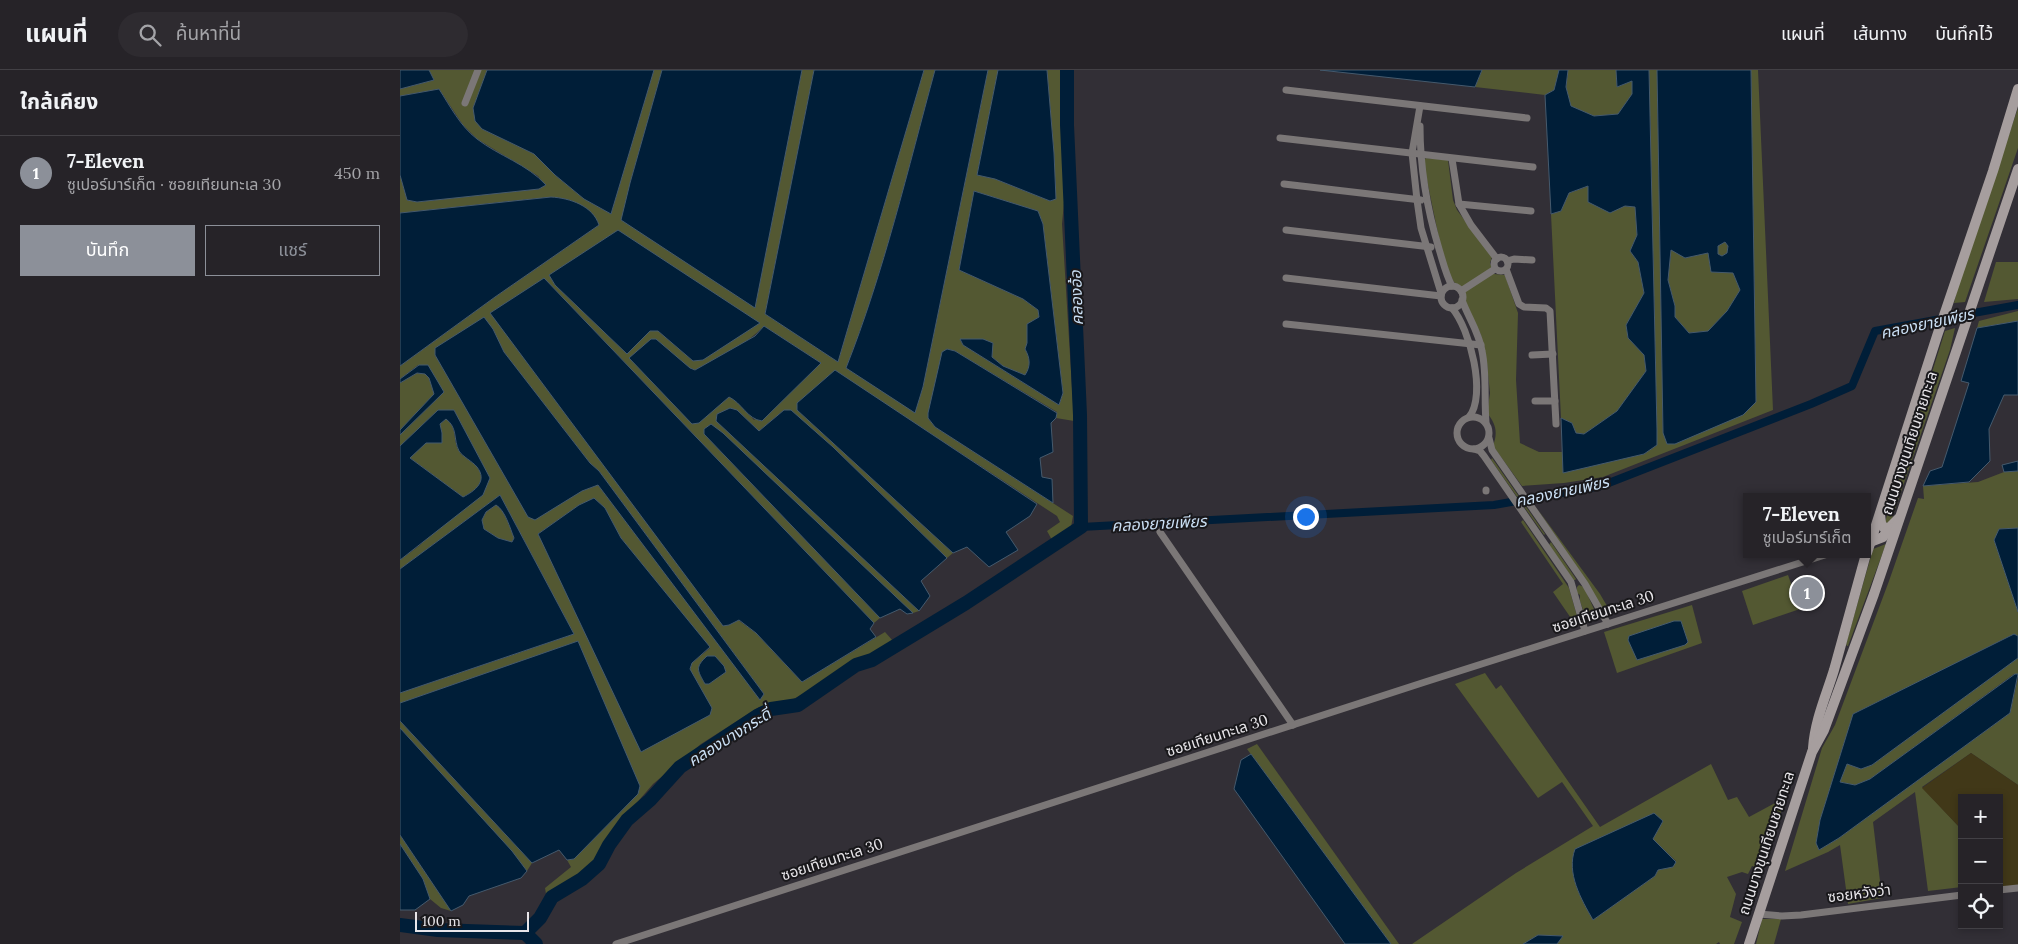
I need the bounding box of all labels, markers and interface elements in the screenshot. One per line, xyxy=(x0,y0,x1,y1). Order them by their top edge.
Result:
search box xyxy=(118,12,468,57)
text: แผนที่ xyxy=(25,18,88,49)
icon: search xyxy=(136,21,164,49)
text: ค้นหาที่นี่ xyxy=(176,21,241,45)
text: แผนที่ xyxy=(1781,22,1825,45)
text: เส้นทาง xyxy=(1853,22,1907,45)
text: บันทึกไว้ xyxy=(1935,22,1993,45)
text: ใกล้เคียง xyxy=(20,88,98,115)
text: 7-Eleven xyxy=(67,149,144,173)
text: 1 xyxy=(33,163,39,183)
text: 450 m xyxy=(334,163,380,183)
text: ซูเปอร์มาร์เก็ต · ซอยเทียนทะเล 30 xyxy=(67,174,281,194)
button: บันทึก xyxy=(20,225,195,276)
button: แชร์ xyxy=(205,225,380,276)
water label: คลองอ้อ xyxy=(1065,269,1087,326)
water label: คลองยายเพียร xyxy=(1878,303,1977,343)
street label: ถนนบางขุนเทียนชายทะเล xyxy=(1877,369,1941,517)
water label: คลองยายเพียร xyxy=(1513,471,1612,511)
popup xyxy=(1743,493,1871,558)
text: 7-Eleven xyxy=(1763,502,1840,526)
your location xyxy=(1293,504,1319,530)
water label: คลองยายเพียร xyxy=(1111,510,1208,535)
text: ซูเปอร์มาร์เก็ต xyxy=(1763,527,1851,547)
pin: 1 xyxy=(1791,574,1823,612)
street label: ซอยเทียนทะเล 30 xyxy=(1550,586,1656,636)
water label: คลองบางกระดี่ xyxy=(683,701,777,770)
street label: ซอยเทียนทะเล 30 xyxy=(1164,710,1270,760)
street label: ถนนบางขุนเทียนชายทะเล xyxy=(1734,769,1798,917)
map controls xyxy=(1958,794,2003,929)
button: + xyxy=(1958,794,2003,839)
street label: ซอยเทียนทะเล 30 xyxy=(779,834,885,884)
button: − xyxy=(1958,839,2003,884)
street label: ซอยหวังว่า xyxy=(1826,880,1892,906)
button: locate xyxy=(1958,884,2003,929)
scale bar xyxy=(415,909,529,932)
text: 100 m xyxy=(422,912,461,930)

